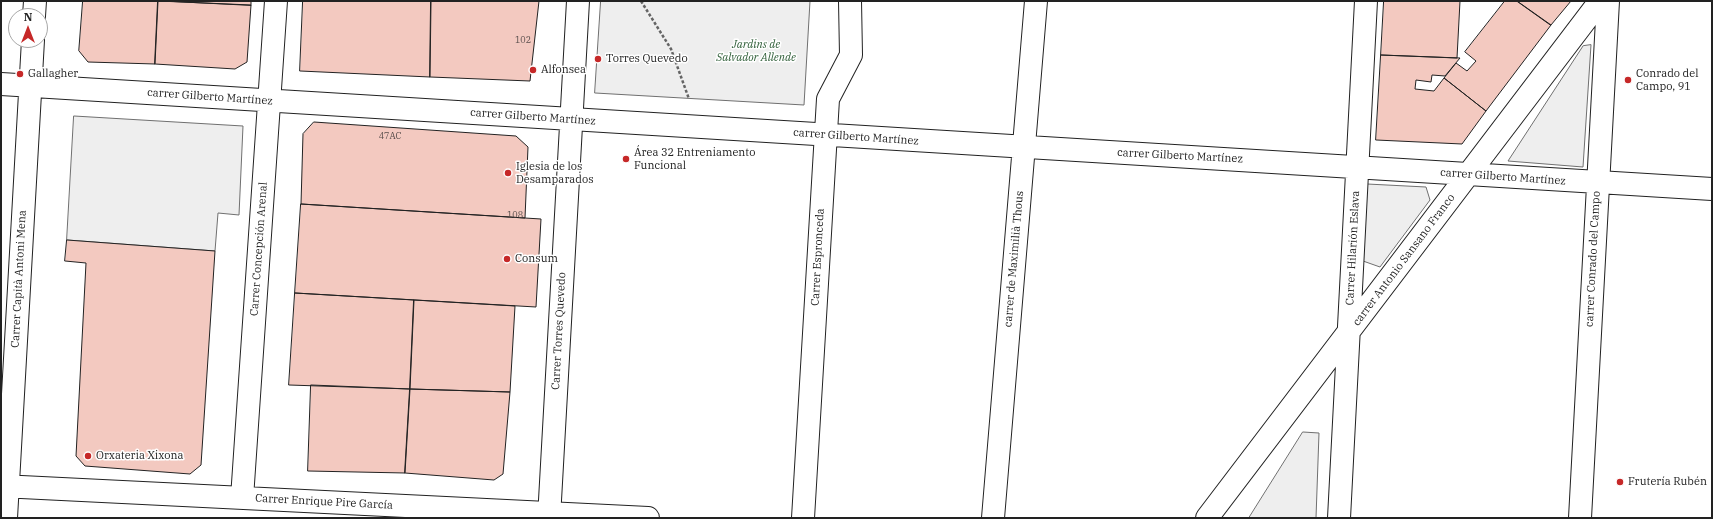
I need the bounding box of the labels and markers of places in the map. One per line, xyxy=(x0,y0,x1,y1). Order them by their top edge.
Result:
place label: Torres Quevedo xyxy=(606,52,688,66)
marker: Torres Quevedo xyxy=(593,54,603,64)
place label: Alfonsea xyxy=(541,63,586,77)
marker: Alfonsea xyxy=(528,65,538,75)
place label: Gallagher xyxy=(28,67,78,81)
place label: Conrado del Campo, 91 xyxy=(1636,67,1698,93)
marker: Gallagher xyxy=(15,69,25,79)
marker: Conrado del Campo, 91 xyxy=(1623,75,1633,85)
place label: Área 32 Entreniamento Funcional xyxy=(634,146,755,172)
marker: Área 32 Entreniamento Funcional xyxy=(621,154,631,164)
place label: Iglesia de los Desamparados xyxy=(516,160,594,186)
marker: Iglesia de los Desamparados xyxy=(503,168,513,178)
place label: Consum xyxy=(515,252,558,266)
marker: Consum xyxy=(502,254,512,264)
place label: Orxateria Xixona xyxy=(96,449,184,463)
marker: Orxateria Xixona xyxy=(83,451,93,461)
place label: Frutería Rubén xyxy=(1628,475,1707,489)
marker: Frutería Rubén xyxy=(1615,477,1625,487)

